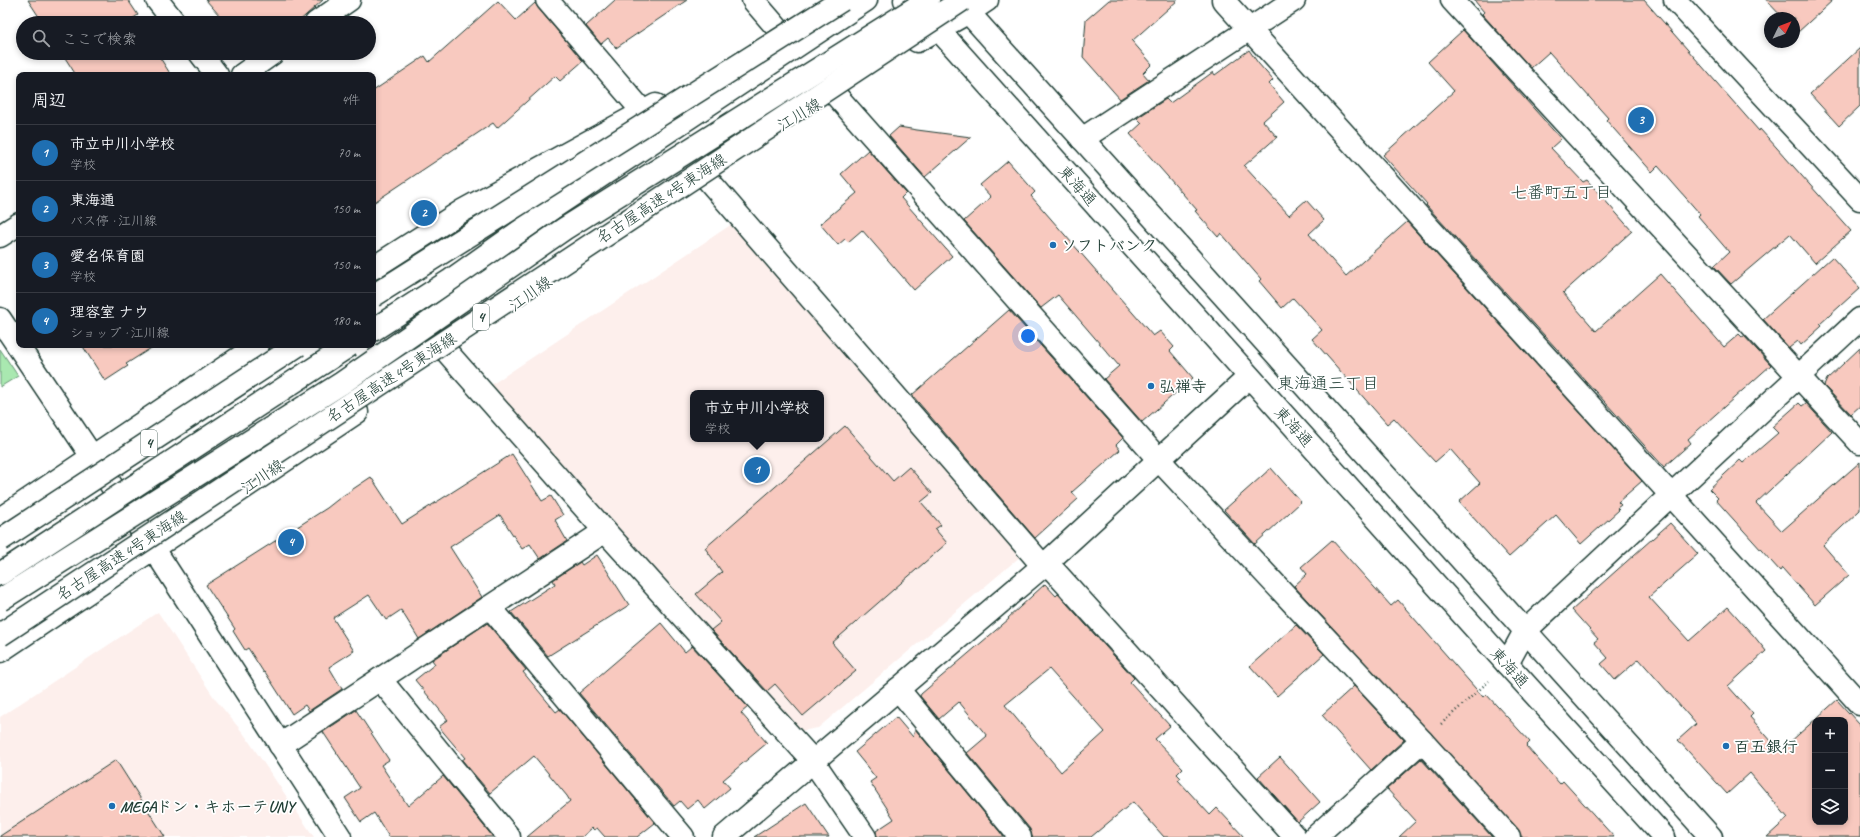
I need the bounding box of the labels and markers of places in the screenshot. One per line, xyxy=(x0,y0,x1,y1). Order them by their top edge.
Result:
pin: 3 xyxy=(1628,105,1654,135)
pin: 2 xyxy=(411,198,437,228)
place label: ソフトバンク xyxy=(1061,236,1157,256)
marker: ソフトバンク xyxy=(1048,240,1058,250)
place label: 弘禅寺 xyxy=(1159,377,1207,397)
marker: 弘禅寺 xyxy=(1146,381,1156,391)
pin: 1 xyxy=(744,455,770,485)
pin: 4 xyxy=(278,527,304,557)
place label: 百五銀行 xyxy=(1734,737,1798,757)
marker: 百五銀行 xyxy=(1721,741,1731,751)
place label: MEGAドン・キホーテUNY xyxy=(120,797,297,817)
marker: MEGAドン・キホーテUNY xyxy=(107,801,117,811)

